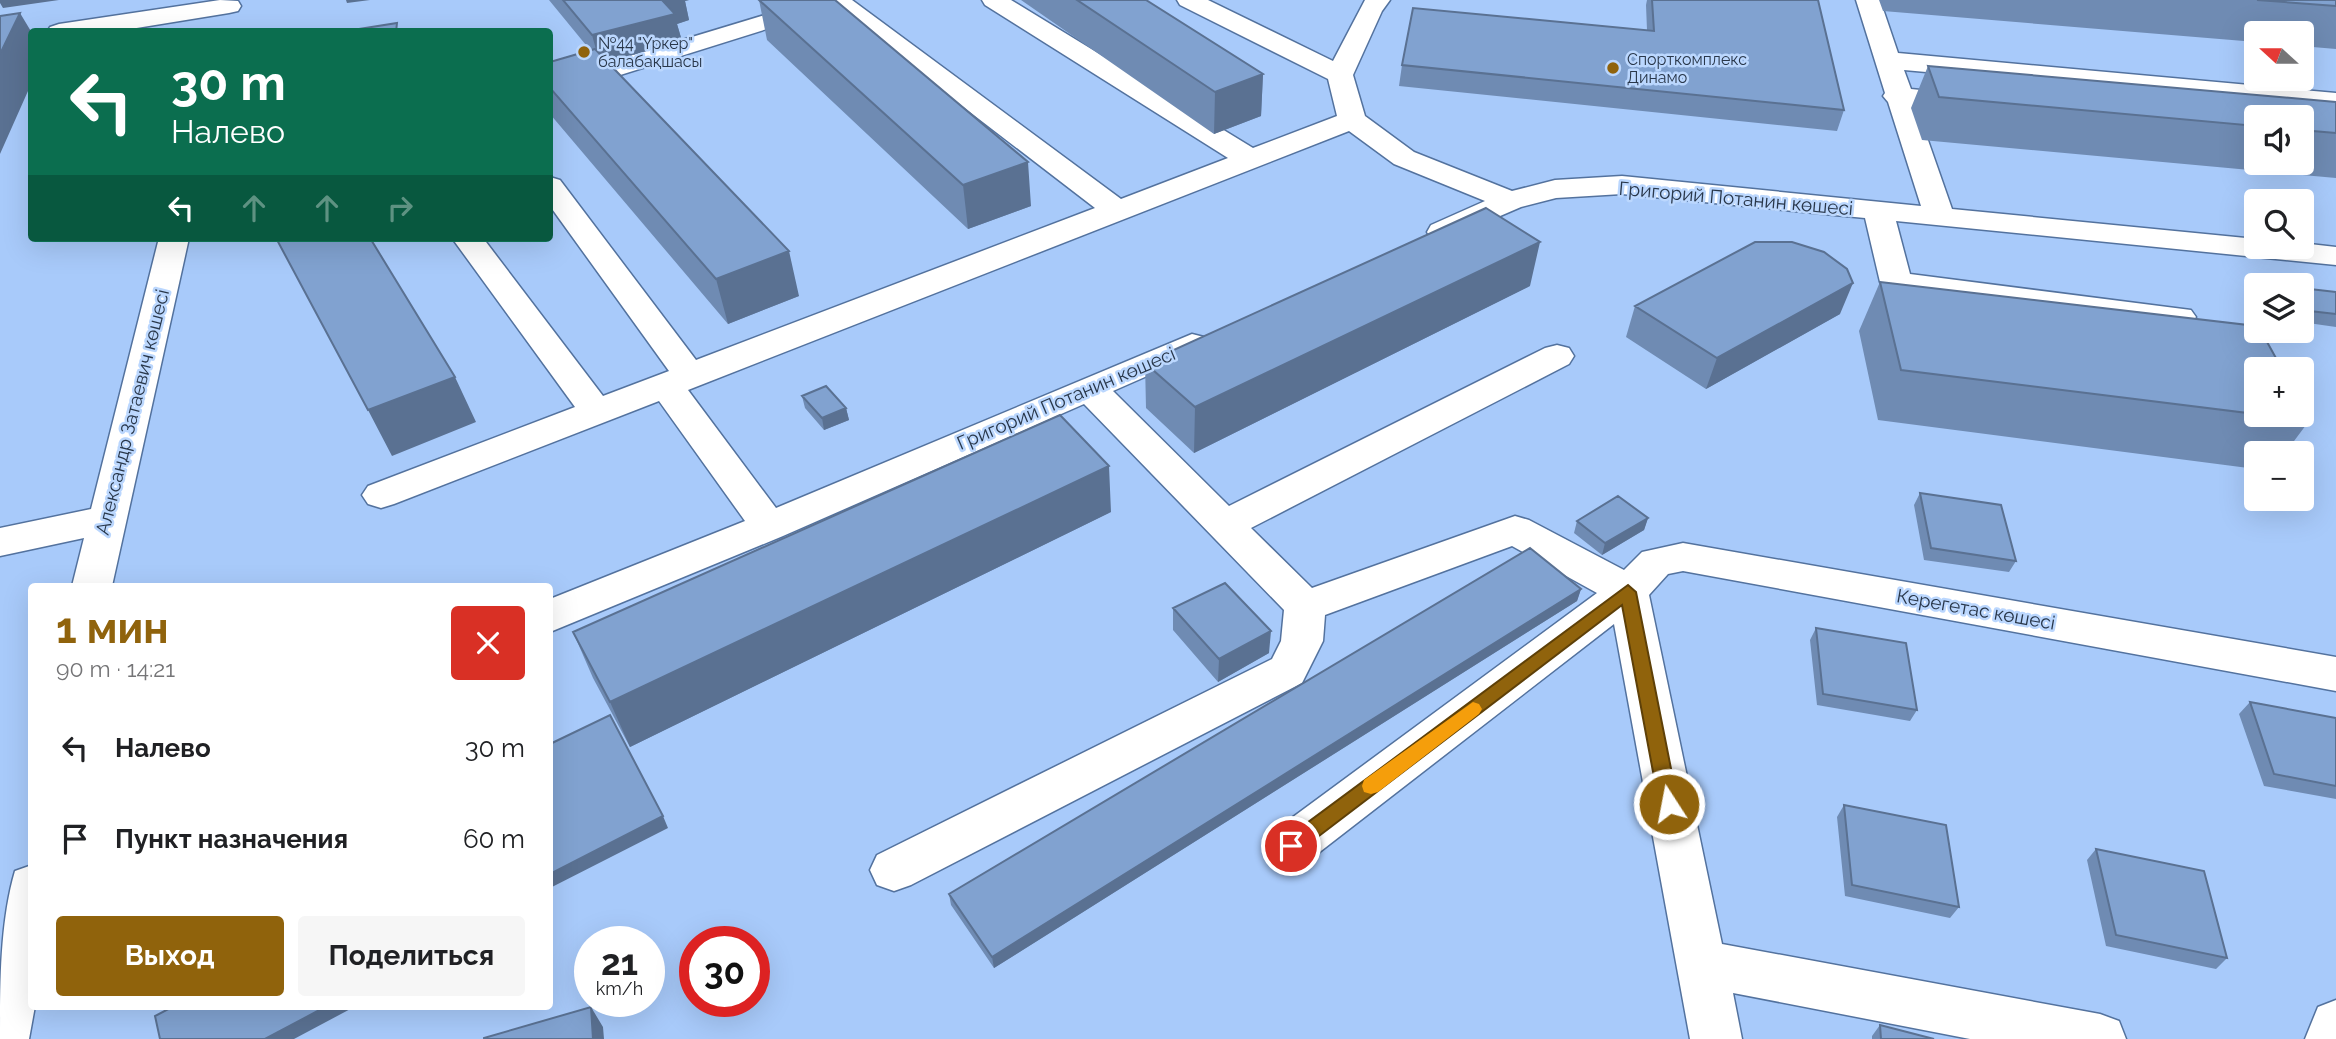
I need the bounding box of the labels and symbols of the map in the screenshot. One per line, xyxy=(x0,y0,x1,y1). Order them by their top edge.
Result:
north arrow xyxy=(2244,21,2314,91)
place label: №44 "Үркер" балабақшасы xyxy=(598,34,702,71)
marker: №44 "Үркер" балабақшасы xyxy=(576,44,592,60)
place label: Спорткомплекс Динамо xyxy=(1627,50,1747,87)
marker: Спорткомплекс Динамо xyxy=(1605,60,1621,76)
street label: Григорий Потанин көшесі xyxy=(1618,177,1854,219)
street label: Александр Затаевич көшесі xyxy=(91,287,173,537)
street label: Григорий Потанин көшесі xyxy=(954,342,1178,454)
street label: Керегетас көшесі xyxy=(1895,584,2057,634)
position arrow xyxy=(1632,767,1706,841)
pin xyxy=(1261,816,1321,876)
speed limit sign: 30 xyxy=(679,926,770,1017)

